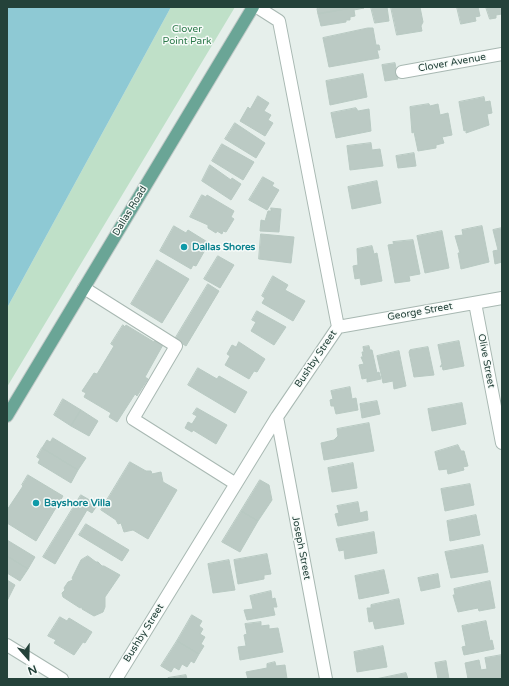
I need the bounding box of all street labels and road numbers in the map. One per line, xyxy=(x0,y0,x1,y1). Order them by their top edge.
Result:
street label: Clover Avenue xyxy=(417,51,487,75)
street label: Dallas Road xyxy=(110,184,150,238)
street label: George Street xyxy=(386,300,454,324)
street label: Bushby Street xyxy=(292,328,340,390)
street label: Olive Street xyxy=(475,333,497,389)
street label: Joseph Street xyxy=(289,515,313,581)
street label: Bushby Street xyxy=(121,602,167,664)

